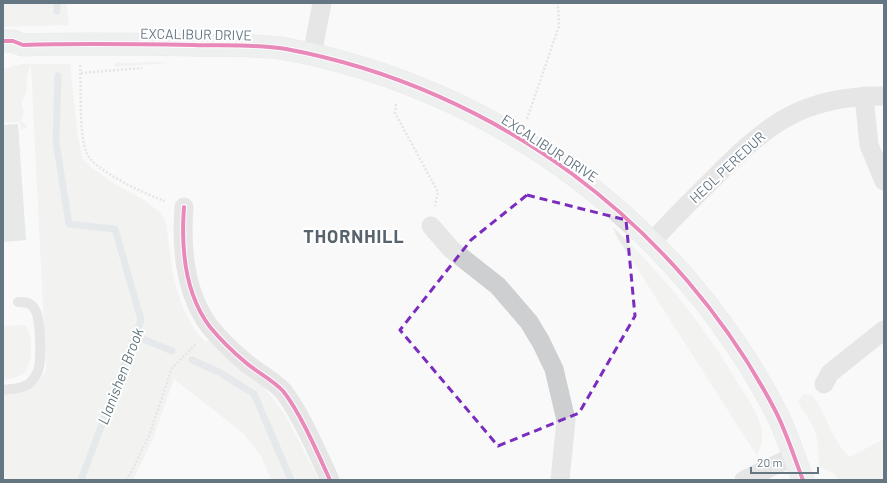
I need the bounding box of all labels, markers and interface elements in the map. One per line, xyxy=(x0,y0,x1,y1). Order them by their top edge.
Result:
street label: EXCALIBUR DRIVE xyxy=(140,25,252,43)
street label: EXCALIBUR DRIVE xyxy=(499,110,601,186)
street label: HEOL PEREDUR xyxy=(686,128,768,206)
district label: THORNHILL xyxy=(303,225,405,247)
water label: Llanishen Brook xyxy=(93,325,147,427)
scale bar xyxy=(751,449,818,475)
text: 20 m xyxy=(757,455,783,469)

